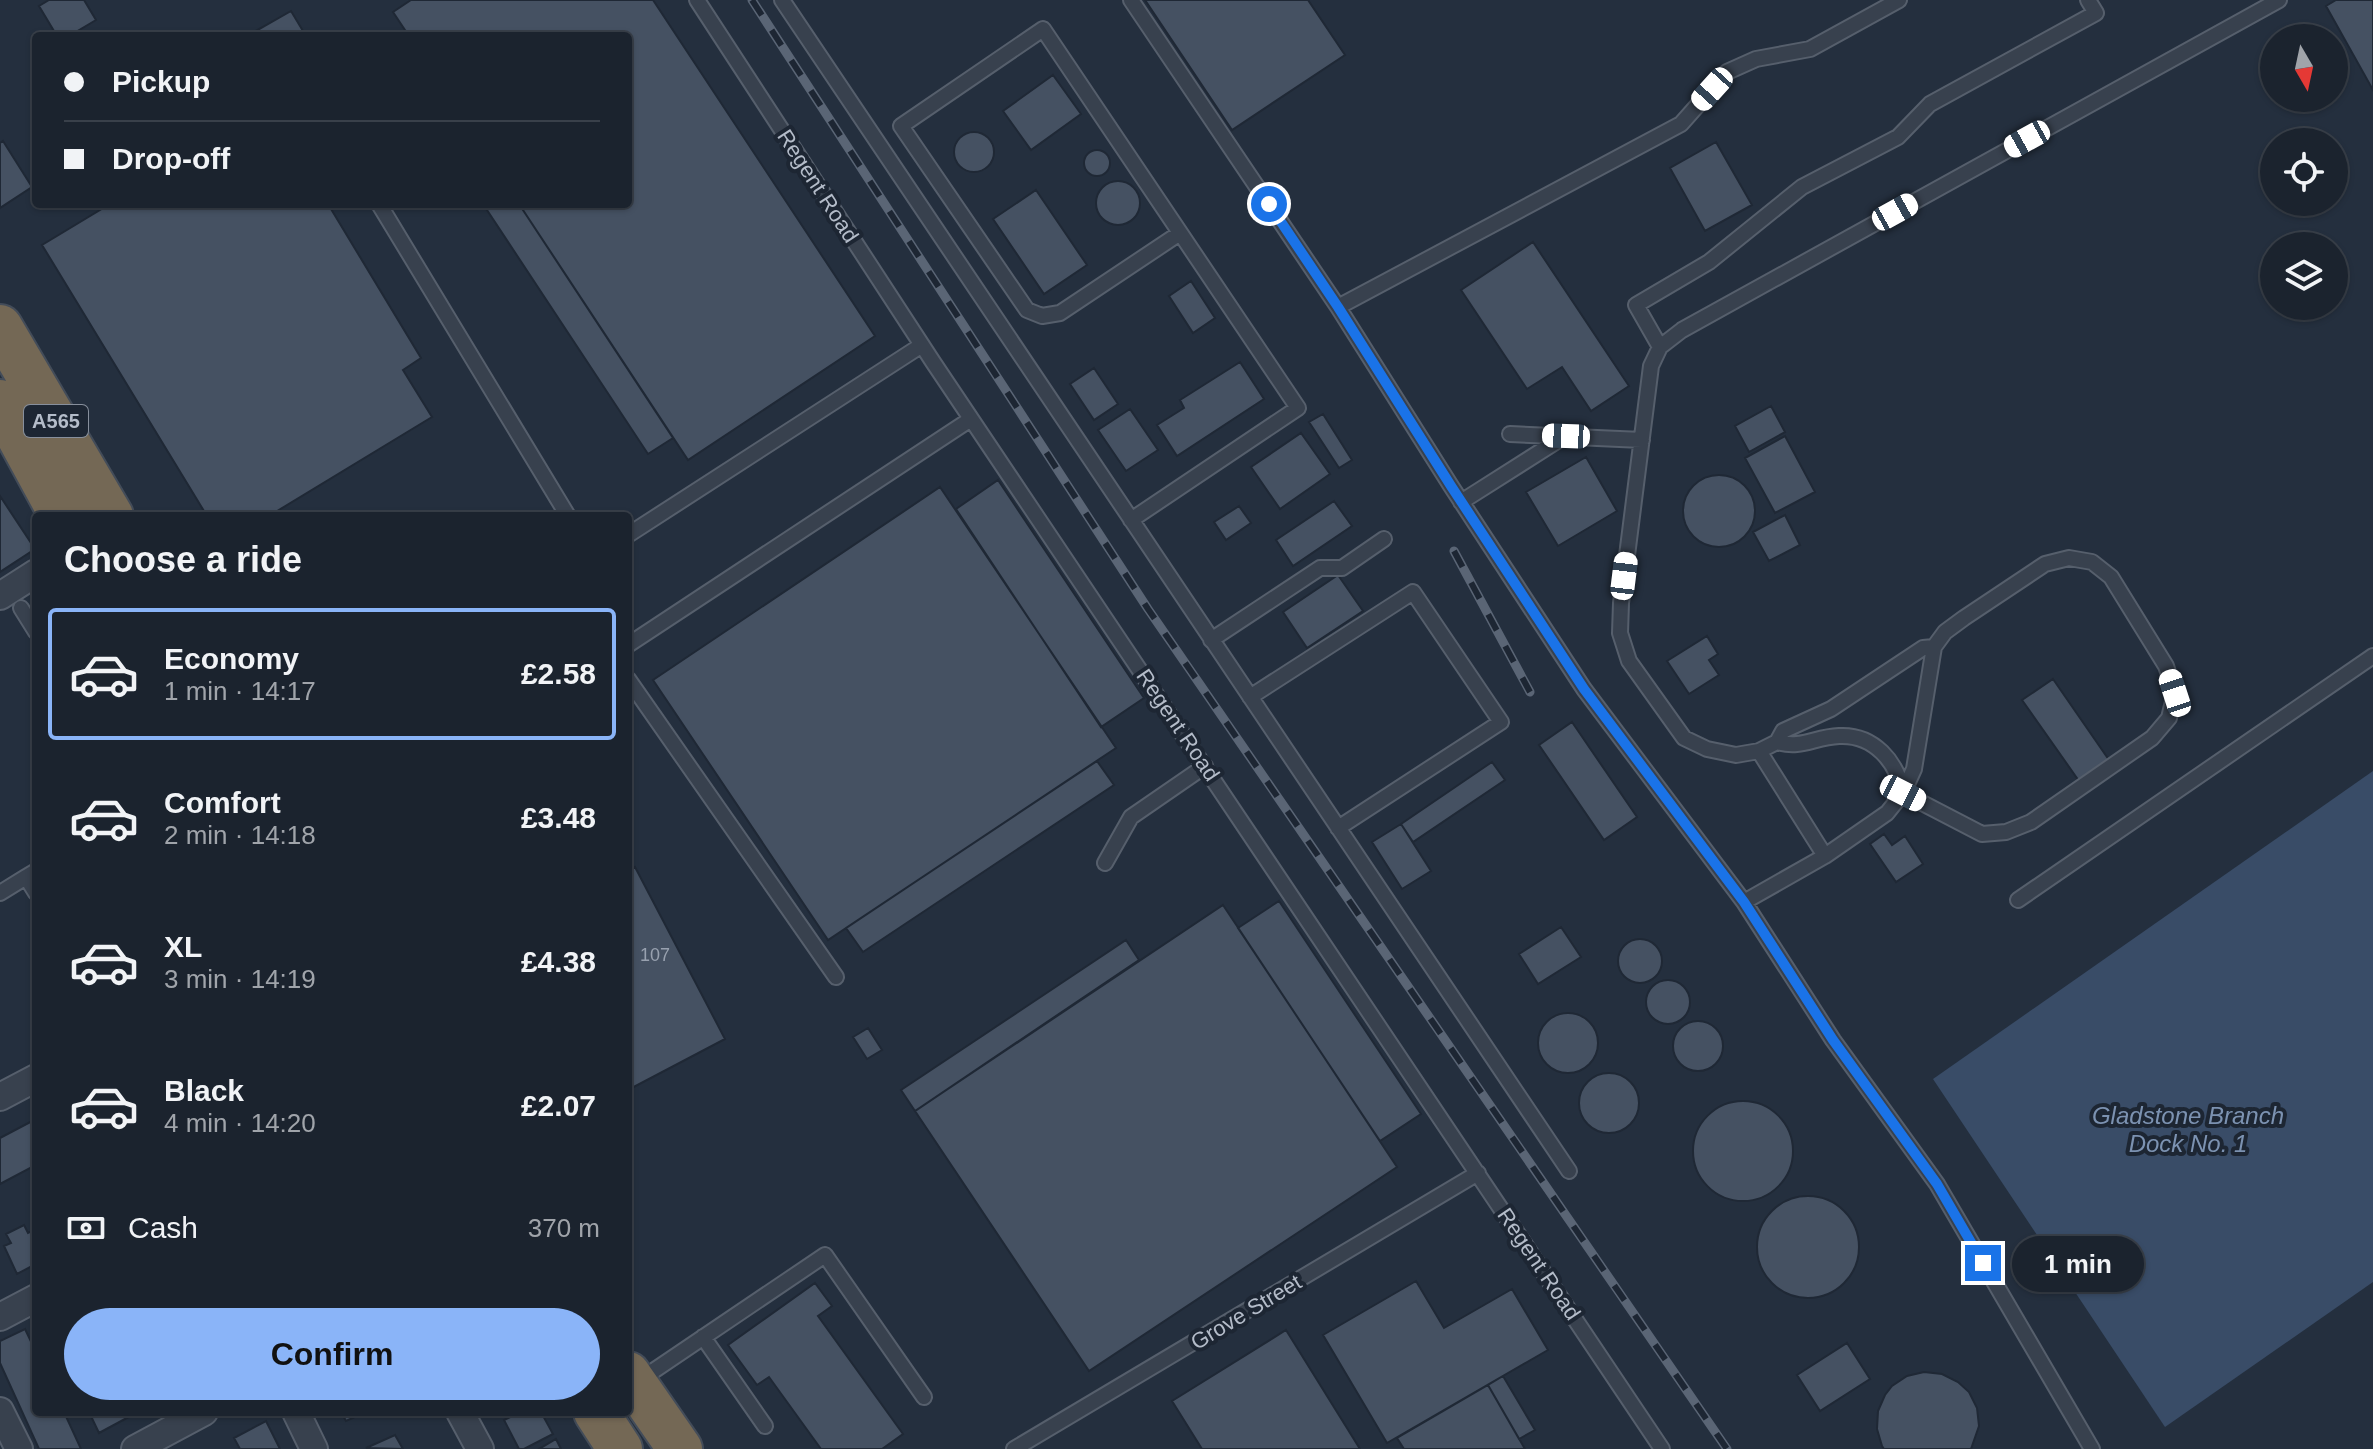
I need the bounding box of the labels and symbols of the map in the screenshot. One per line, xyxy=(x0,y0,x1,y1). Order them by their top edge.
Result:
north arrow xyxy=(2260,24,2348,112)
car xyxy=(1687,63,1737,115)
car xyxy=(2000,117,2054,161)
street label: Regent Road xyxy=(772,125,864,247)
route start xyxy=(1251,186,1287,222)
car xyxy=(1868,190,1922,234)
road number: A565 xyxy=(24,405,88,437)
car xyxy=(1542,423,1590,449)
car xyxy=(1609,551,1639,601)
street label: Regent Road xyxy=(1131,664,1225,786)
car xyxy=(2156,666,2194,720)
car xyxy=(1876,771,1930,815)
house number: 107 xyxy=(640,945,670,965)
water label: Gladstone Branch Dock No. 1 xyxy=(2092,1102,2284,1157)
street label: Regent Road xyxy=(1492,1203,1586,1325)
callout: 1 min xyxy=(2011,1235,2143,1291)
route end xyxy=(1965,1245,2001,1281)
street label: Grove Street xyxy=(1186,1269,1306,1355)

